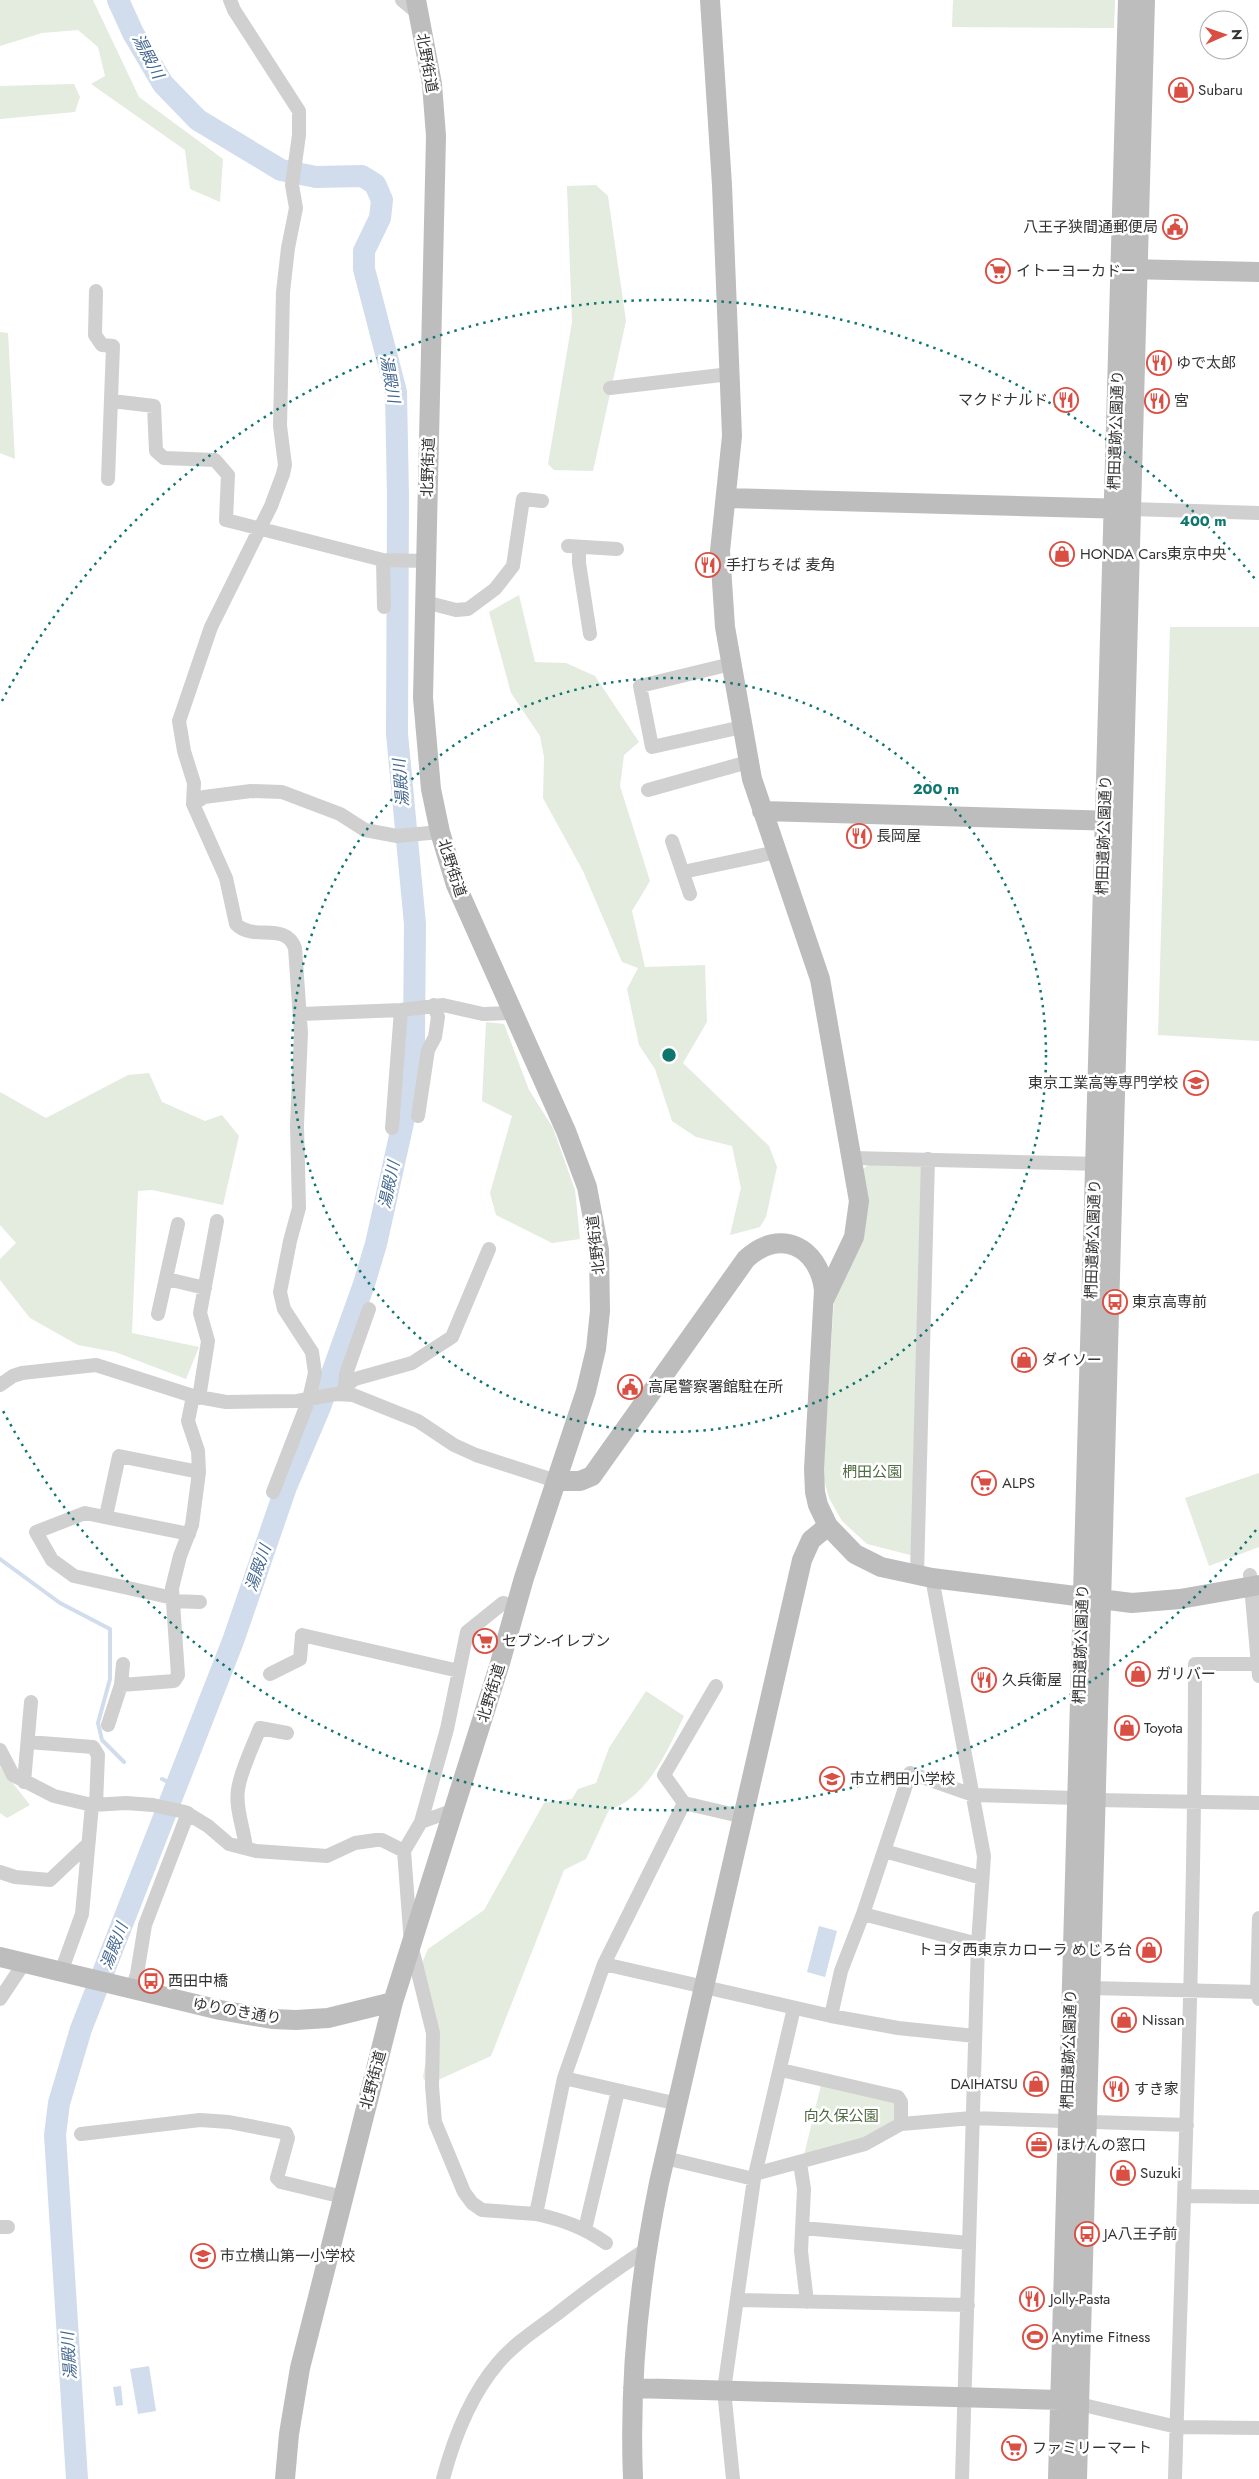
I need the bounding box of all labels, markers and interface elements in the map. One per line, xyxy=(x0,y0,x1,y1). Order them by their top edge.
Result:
north arrow xyxy=(1199,10,1249,60)
water label: 湯殿川 xyxy=(127,29,170,84)
text: N xyxy=(1227,29,1247,40)
street label: 北野街道 xyxy=(411,32,443,94)
shop icon: Subaru xyxy=(1168,77,1194,103)
place label: Subaru xyxy=(1198,79,1243,101)
public building icon: 八王子狭間通郵便局 xyxy=(1162,214,1188,240)
place label: 八王子狭間通郵便局 xyxy=(1023,216,1158,238)
supermarket icon: イトーヨーカドー xyxy=(985,258,1011,284)
place label: イトーヨーカドー xyxy=(1016,260,1136,282)
restaurant icon: ゆで太郎 xyxy=(1146,350,1172,376)
place label: ゆで太郎 xyxy=(1176,352,1236,374)
water label: 湯殿川 xyxy=(375,353,406,407)
street label: 椚田遺跡公園通り xyxy=(1103,370,1129,490)
restaurant icon: マクドナルド xyxy=(1053,387,1079,413)
restaurant icon: 宮 xyxy=(1144,388,1170,414)
place label: マクドナルド xyxy=(958,389,1048,411)
place label: 宮 xyxy=(1174,390,1189,412)
street label: 北野街道 xyxy=(416,437,440,497)
text: 400 m xyxy=(1179,510,1227,532)
shop icon: HONDA Cars東京中央 xyxy=(1049,541,1075,567)
place label: HONDA Cars東京中央 xyxy=(1080,543,1227,565)
restaurant icon: 手打ちそば 麦角 xyxy=(695,552,721,578)
place label: 手打ちそば 麦角 xyxy=(726,554,836,576)
water label: 湯殿川 xyxy=(387,756,415,808)
street label: 椚田遺跡公園通り xyxy=(1091,775,1117,895)
text: 200 m xyxy=(913,778,959,800)
restaurant icon: 長岡屋 xyxy=(846,823,872,849)
place label: 長岡屋 xyxy=(876,825,921,847)
street label: 北野街道 xyxy=(432,836,472,900)
centre of rings xyxy=(660,1046,678,1064)
school or university icon: 東京工業高等専門学校 xyxy=(1183,1070,1209,1096)
place label: 東京工業高等専門学校 xyxy=(1028,1072,1178,1094)
water label: 湯殿川 xyxy=(373,1157,406,1211)
street label: 椚田遺跡公園通り xyxy=(1080,1179,1106,1299)
street label: 北野街道 xyxy=(581,1214,611,1276)
bus stop icon: 東京高専前 xyxy=(1102,1289,1128,1315)
place label: 東京高専前 xyxy=(1132,1291,1207,1313)
shop icon: ダイソー xyxy=(1011,1347,1037,1373)
place label: ダイソー xyxy=(1042,1349,1102,1371)
public building icon: 高尾警察署館駐在所 xyxy=(617,1374,643,1400)
place label: 高尾警察署館駐在所 xyxy=(648,1376,783,1398)
park label: 椚田公園 xyxy=(842,1461,902,1483)
supermarket icon: ALPS xyxy=(971,1470,997,1496)
place label: ALPS xyxy=(1002,1472,1035,1494)
water label: 湯殿川 xyxy=(239,1540,277,1594)
street label: 椚田遺跡公園通り xyxy=(1068,1584,1094,1704)
supermarket icon: セブン-イレブン xyxy=(472,1628,498,1654)
place label: セブン-イレブン xyxy=(502,1630,610,1652)
street label: 北野街道 xyxy=(472,1661,510,1725)
shop icon: ガリバー xyxy=(1125,1661,1151,1687)
place label: ガリバー xyxy=(1156,1663,1216,1685)
restaurant icon: 久兵衛屋 xyxy=(971,1667,997,1693)
place label: 久兵衛屋 xyxy=(1002,1669,1062,1691)
shop icon: Toyota xyxy=(1114,1715,1140,1741)
place label: Toyota xyxy=(1144,1717,1183,1739)
school or university icon: 市立椚田小学校 xyxy=(819,1766,845,1792)
place label: 市立椚田小学校 xyxy=(850,1768,955,1790)
water label: 湯殿川 xyxy=(95,1918,134,1973)
shop icon: トヨタ西東京カローラ めじろ台 xyxy=(1136,1937,1162,1963)
place label: トヨタ西東京カローラ めじろ台 xyxy=(917,1939,1132,1961)
bus stop icon: 西田中橋 xyxy=(138,1968,164,1994)
place label: 西田中橋 xyxy=(168,1970,228,1992)
street label: 椚田遺跡公園通り xyxy=(1056,1989,1082,2109)
street label: ゆりのき通り xyxy=(191,1992,283,2030)
shop icon: Nissan xyxy=(1111,2007,1137,2033)
place label: Nissan xyxy=(1142,2009,1185,2031)
street label: 北野街道 xyxy=(355,2048,391,2112)
shop icon: DAIHATSU xyxy=(1023,2071,1049,2097)
place label: DAIHATSU xyxy=(951,2073,1018,2095)
restaurant icon: すき家 xyxy=(1103,2076,1129,2102)
place label: すき家 xyxy=(1134,2078,1179,2100)
park label: 向久保公園 xyxy=(803,2105,879,2127)
office icon: ほけんの窓口 xyxy=(1026,2132,1052,2158)
place label: ほけんの窓口 xyxy=(1056,2134,1146,2156)
shop icon: Suzuki xyxy=(1110,2160,1136,2186)
place label: Suzuki xyxy=(1140,2162,1181,2184)
bus stop icon: JA八王子前 xyxy=(1074,2221,1100,2247)
place label: JA八王子前 xyxy=(1102,2223,1178,2245)
school or university icon: 市立横山第一小学校 xyxy=(190,2243,216,2269)
place label: 市立横山第一小学校 xyxy=(220,2245,355,2267)
restaurant icon: Jolly-Pasta xyxy=(1019,2286,1045,2312)
place label: Jolly-Pasta xyxy=(1048,2288,1110,2310)
sports icon: Anytime Fitness xyxy=(1022,2324,1048,2350)
place label: Anytime Fitness xyxy=(1052,2326,1150,2348)
water label: 湯殿川 xyxy=(56,2329,82,2381)
supermarket icon: ファミリーマート xyxy=(1001,2435,1027,2461)
place label: ファミリーマート xyxy=(1032,2437,1152,2459)

